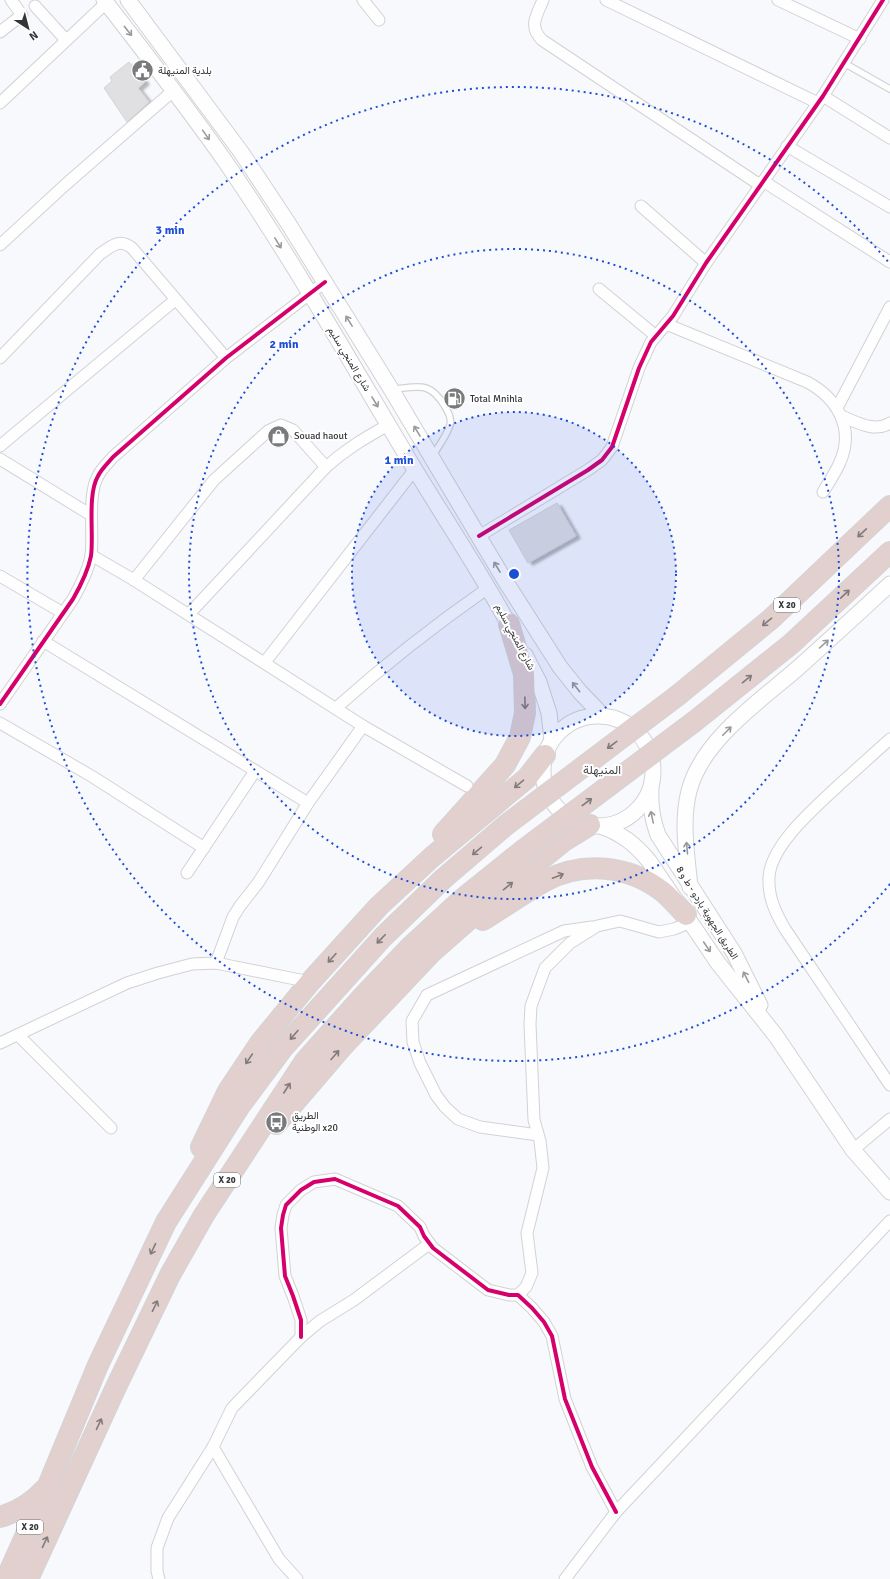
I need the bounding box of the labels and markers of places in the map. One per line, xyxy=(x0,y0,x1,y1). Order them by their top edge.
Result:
public building icon: بلدية المنيهلة xyxy=(129,58,155,84)
place label: بلدية المنيهلة xyxy=(158,65,212,77)
fuel station icon: Total Mnihla xyxy=(442,386,468,412)
place label: Total Mnihla xyxy=(470,393,523,405)
shop icon: Souad haout xyxy=(265,423,291,449)
place label: Souad haout xyxy=(294,430,348,442)
centre of rings xyxy=(507,567,521,581)
bus stop icon: الطريق الوطنية x20 xyxy=(263,1109,289,1135)
place label: الطريق الوطنية x20 xyxy=(292,1110,338,1134)

